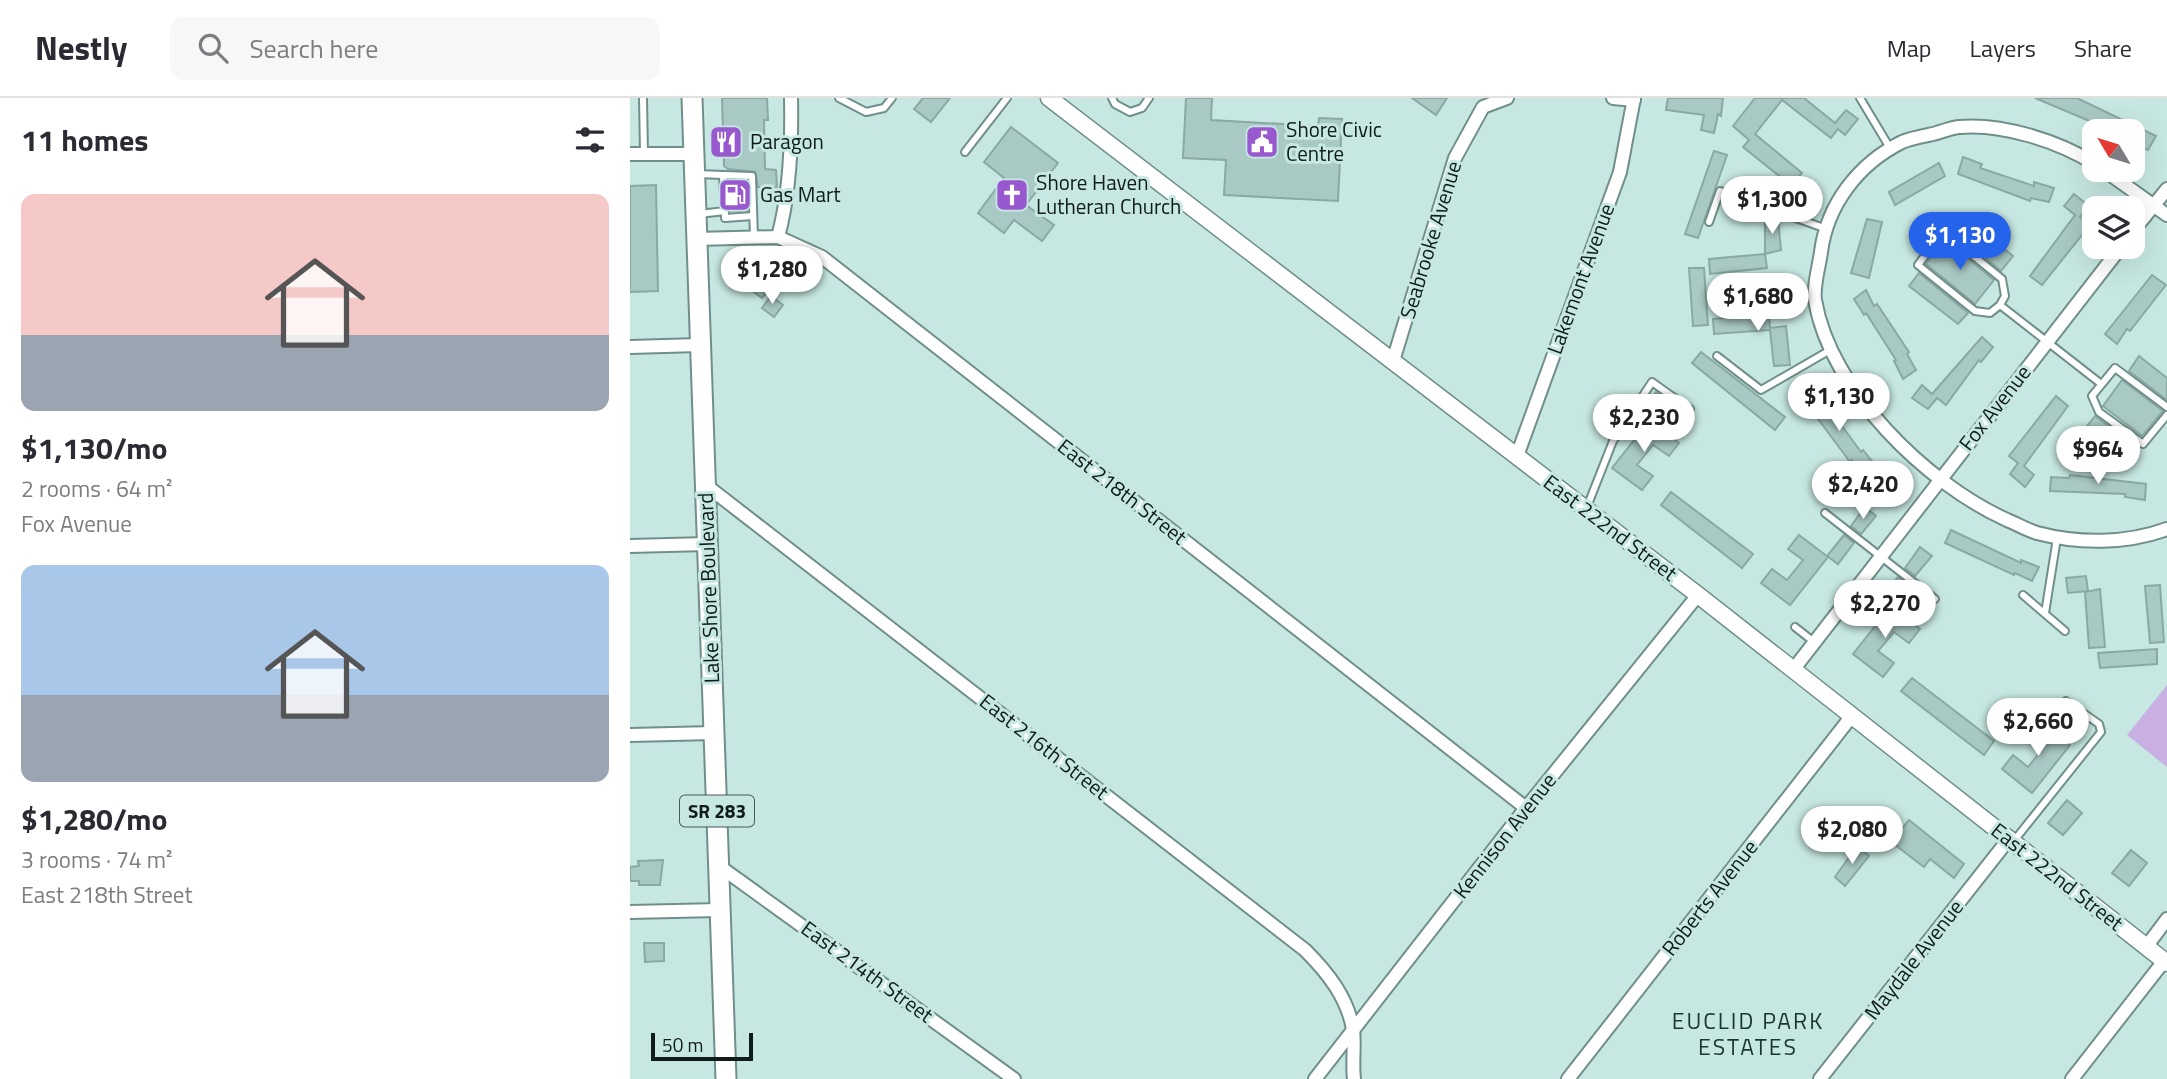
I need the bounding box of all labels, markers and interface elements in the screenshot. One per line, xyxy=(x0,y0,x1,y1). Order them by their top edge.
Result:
search box xyxy=(170,17,660,80)
text: Nestly xyxy=(35,23,128,73)
icon: search xyxy=(194,29,232,67)
text: Search here xyxy=(250,29,378,68)
text: Map xyxy=(1887,30,1932,66)
text: Layers xyxy=(1970,30,2036,66)
text: Share xyxy=(2074,30,2132,66)
place label: Shore Civic Centre xyxy=(1286,113,1382,169)
text: 11 homes xyxy=(21,117,148,163)
north arrow xyxy=(2082,119,2146,182)
map controls xyxy=(2082,119,2145,259)
icon: filters xyxy=(571,121,609,159)
restaurant icon: Paragon xyxy=(707,123,745,161)
public building icon: Shore Civic Centre xyxy=(1243,123,1281,161)
place label: Paragon xyxy=(750,125,824,157)
street label: Seabrooke Avenue xyxy=(1391,157,1469,323)
place label: Shore Haven Lutheran Church xyxy=(1036,166,1181,222)
fuel station icon: Gas Mart xyxy=(716,176,754,214)
church icon: Shore Haven Lutheran Church xyxy=(993,176,1031,214)
pin: $1,300 xyxy=(1715,176,1829,236)
place label: Gas Mart xyxy=(760,178,841,210)
text: $1,300 xyxy=(1737,181,1807,216)
button: layers xyxy=(2082,196,2145,259)
street label: Lakemont Avenue xyxy=(1538,199,1622,359)
pin: $1,130 xyxy=(1903,212,2017,272)
text: $1,130 xyxy=(1925,217,1995,252)
icon: home xyxy=(252,240,378,366)
pin: $1,280 xyxy=(715,246,829,306)
text: $1,280 xyxy=(737,251,807,286)
pin: $1,680 xyxy=(1701,274,1815,333)
text: $1,680 xyxy=(1723,278,1793,313)
street label: Fox Avenue xyxy=(1950,358,2038,457)
pin: $1,130 xyxy=(1782,374,1896,433)
text: $1,130 xyxy=(1804,378,1874,413)
pin: $2,230 xyxy=(1587,394,1701,454)
text: $2,230 xyxy=(1609,399,1679,434)
text: $1,130/mo xyxy=(21,425,167,471)
pin: $964 xyxy=(2057,426,2139,486)
street label: East 218th Street xyxy=(1051,430,1195,552)
text: $964 xyxy=(2072,431,2124,466)
pin: $2,420 xyxy=(1806,462,1920,521)
street label: East 222nd Street xyxy=(1537,466,1685,589)
text: $2,420 xyxy=(1828,466,1898,501)
text: 2 rooms · 64 m² xyxy=(21,471,172,506)
street label: Lake Shore Boulevard xyxy=(689,492,727,684)
text: Fox Avenue xyxy=(21,506,132,541)
pin: $2,270 xyxy=(1828,580,1942,640)
text: $2,270 xyxy=(1850,585,1920,620)
icon: home xyxy=(252,611,378,737)
street label: East 216th Street xyxy=(973,685,1117,807)
pin: $2,660 xyxy=(1981,698,2095,758)
text: $2,660 xyxy=(2003,703,2073,738)
street label: Kennison Avenue xyxy=(1445,766,1564,905)
text: $1,280/mo xyxy=(21,796,167,842)
road number: SR 283 xyxy=(680,796,754,826)
pin: $2,080 xyxy=(1795,806,1909,866)
text: $2,080 xyxy=(1817,811,1887,846)
street label: East 222nd Street xyxy=(1985,814,2131,939)
street label: Roberts Avenue xyxy=(1653,832,1765,962)
text: 3 rooms · 74 m² xyxy=(21,842,172,877)
text: East 218th Street xyxy=(21,877,193,912)
street label: Maydale Avenue xyxy=(1856,892,1971,1027)
street label: East 214th Street xyxy=(795,912,941,1031)
district label: EUCLID PARK ESTATES xyxy=(1672,1003,1824,1064)
scale bar xyxy=(651,1030,752,1062)
text: 50 m xyxy=(662,1030,703,1059)

